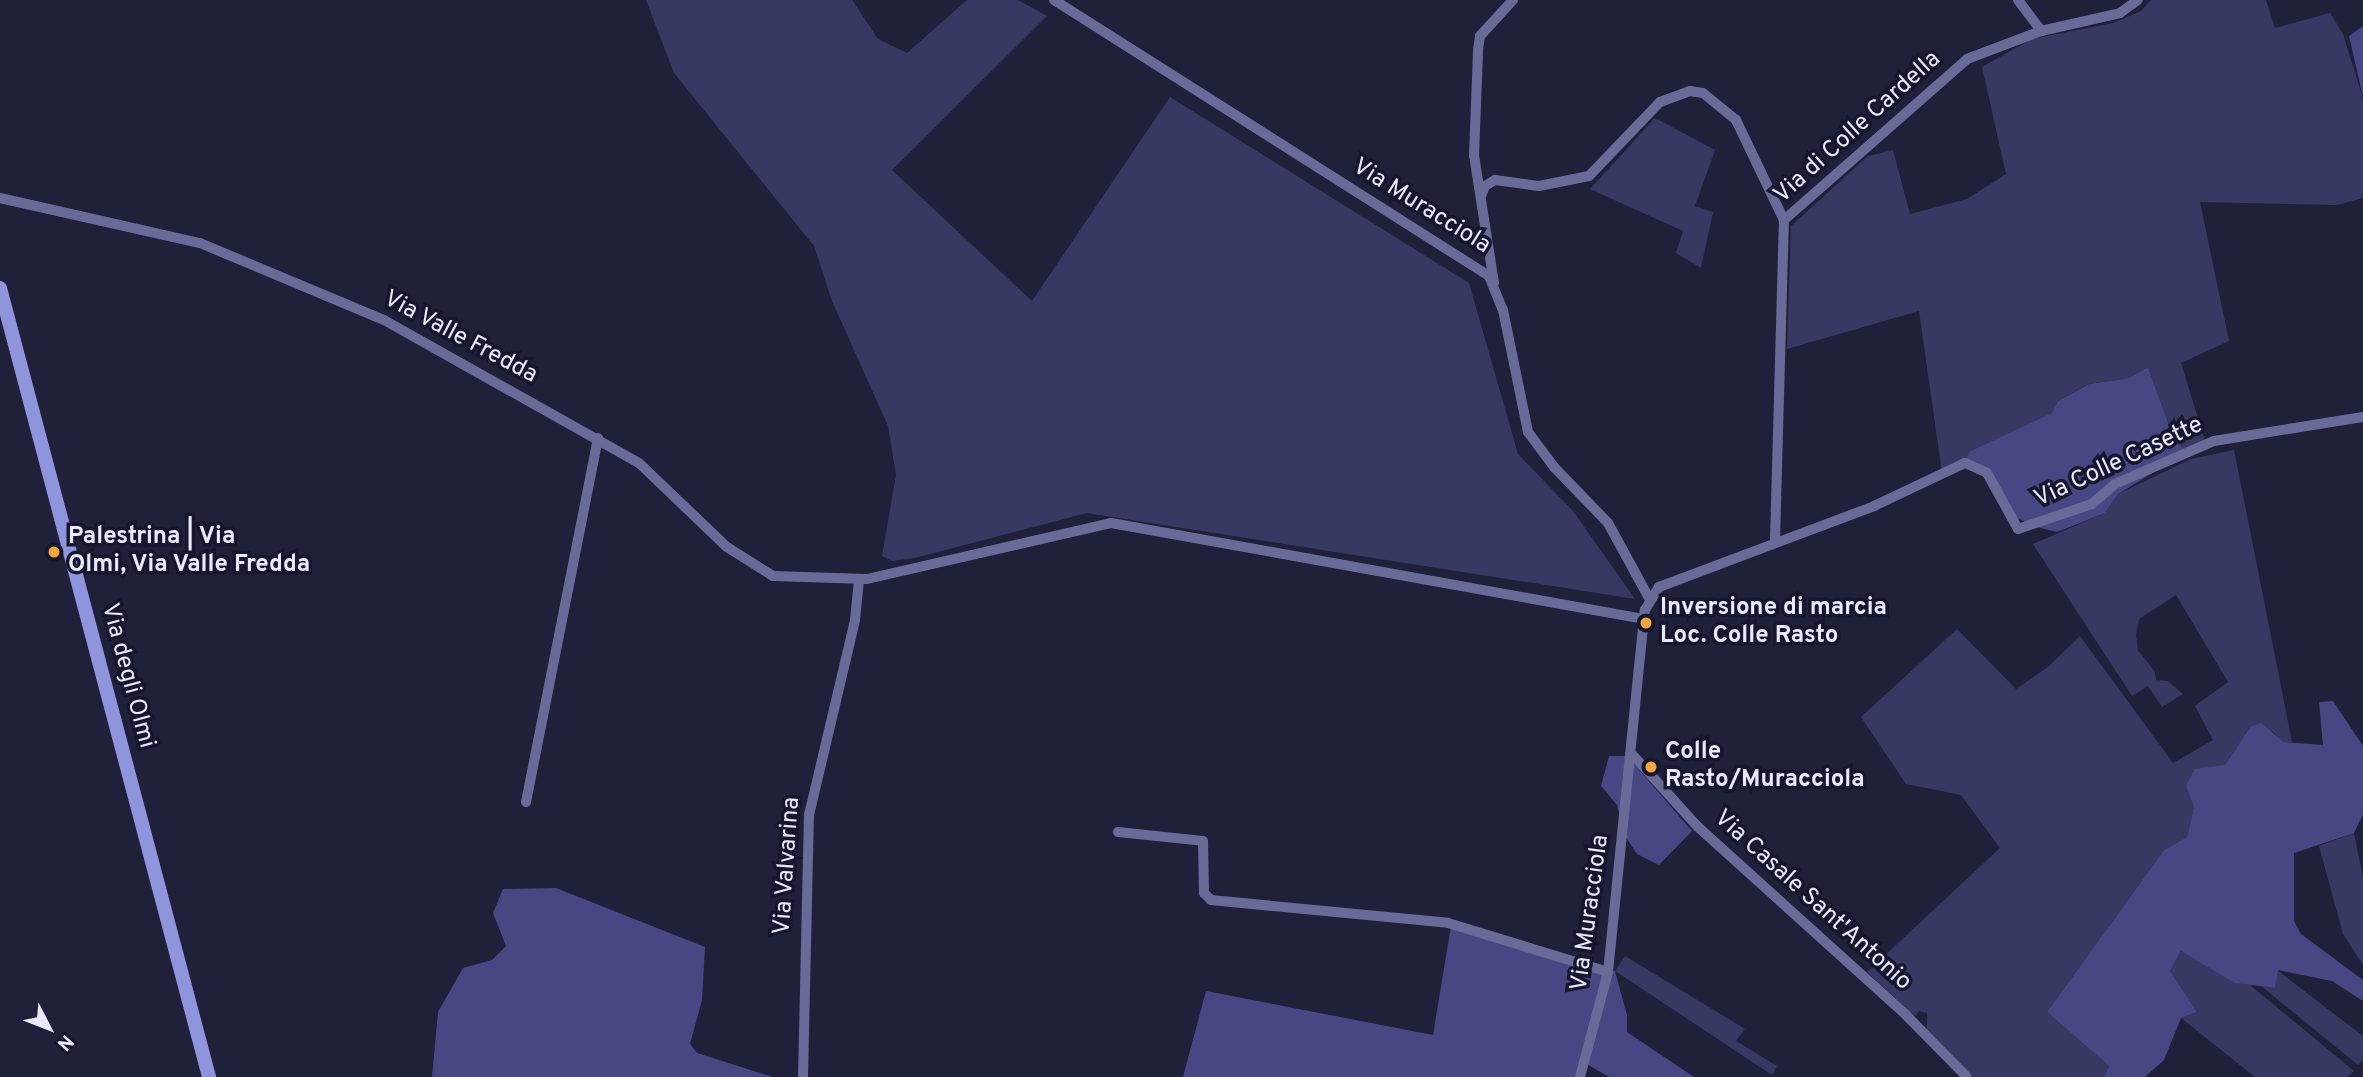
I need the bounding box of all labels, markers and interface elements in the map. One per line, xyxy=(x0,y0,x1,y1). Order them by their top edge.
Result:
street label: Via di Colle Cardella xyxy=(1769,46,1947,210)
street label: Via Muracciola xyxy=(1347,153,1495,261)
street label: Via Valle Fredda xyxy=(378,285,542,391)
street label: Via Colle Casette xyxy=(2030,411,2208,515)
place label: Palestrina | Via Olmi, Via Valle Fredda xyxy=(68,524,312,580)
marker: Palestrina | Via Olmi, Via Valle Fredda xyxy=(46,544,62,560)
place label: Inversione di marcia Loc. Colle Rasto xyxy=(1660,595,1887,651)
street label: Via degli Olmi xyxy=(94,601,160,751)
marker: Inversione di marcia Loc. Colle Rasto xyxy=(1638,615,1654,631)
place label: Colle Rasto/Muracciola xyxy=(1665,739,1865,795)
marker: Colle Rasto/Muracciola xyxy=(1643,759,1659,775)
street label: Via Valvarina xyxy=(769,796,807,936)
street label: Via Casale Sant'Antonio xyxy=(1707,805,1917,997)
street label: Via Muracciola xyxy=(1566,833,1616,993)
north arrow xyxy=(14,993,84,1063)
text: N xyxy=(51,1029,78,1055)

